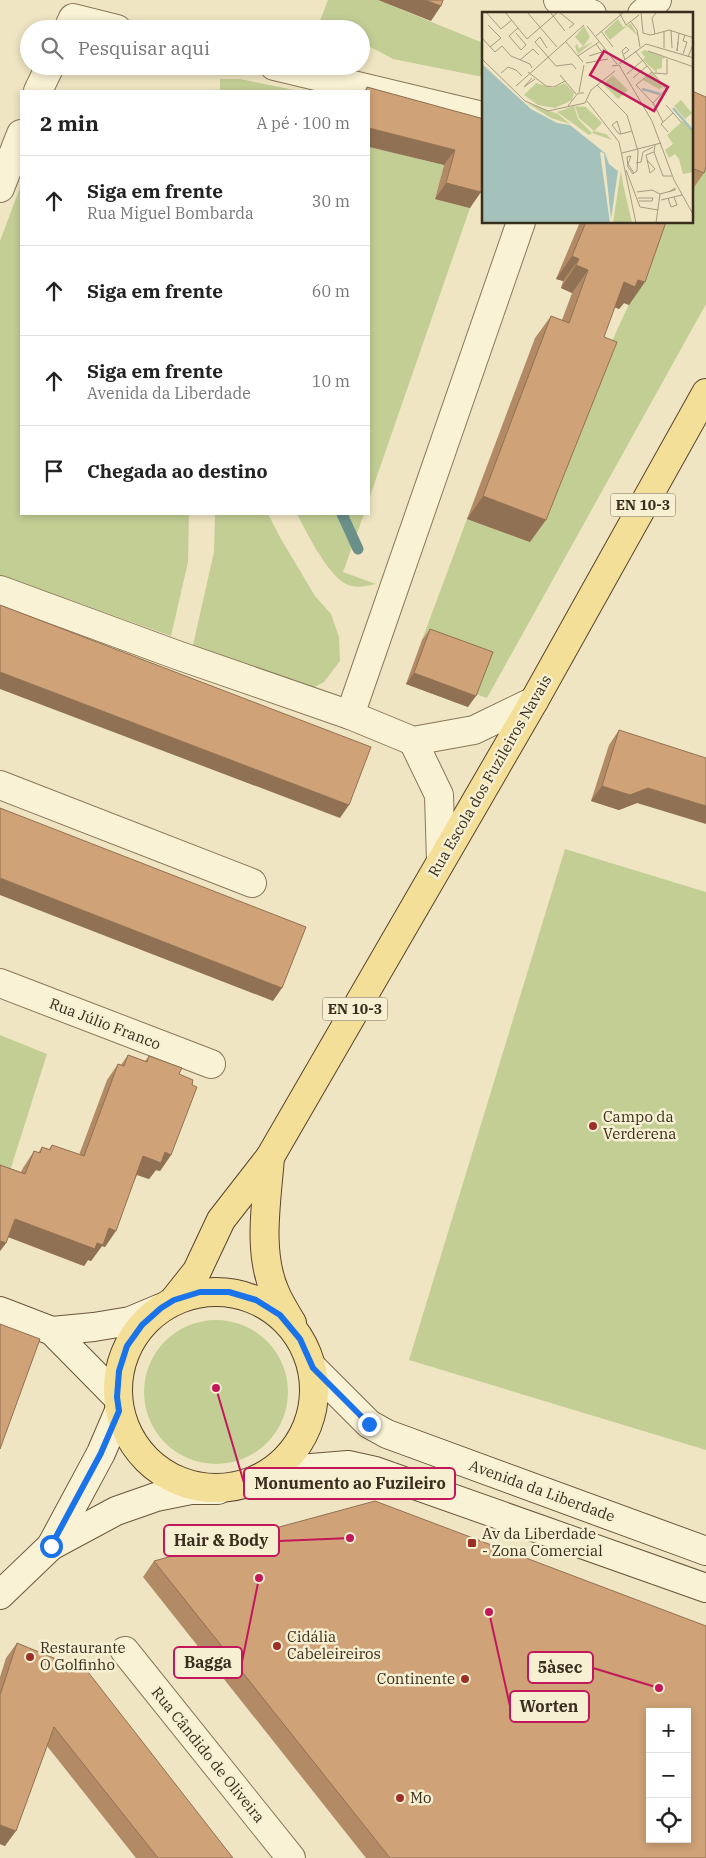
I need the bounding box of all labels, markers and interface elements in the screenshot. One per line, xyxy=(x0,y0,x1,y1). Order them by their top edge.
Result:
inset map xyxy=(482,12,694,224)
search box xyxy=(20,20,370,75)
icon: search xyxy=(38,34,66,62)
text: Pesquisar aqui xyxy=(78,36,210,60)
text: 2 min xyxy=(40,109,99,137)
text: A pé · 100 m xyxy=(256,113,350,133)
text: Siga em frente xyxy=(87,179,223,203)
icon: ahead xyxy=(40,187,68,215)
text: 30 m xyxy=(312,191,350,211)
text: Rua Miguel Bombarda xyxy=(87,203,254,223)
icon: ahead xyxy=(40,277,68,305)
text: Siga em frente xyxy=(87,279,223,303)
text: 60 m xyxy=(312,281,350,301)
text: Siga em frente xyxy=(87,359,223,383)
icon: ahead xyxy=(40,367,68,395)
text: 10 m xyxy=(312,371,350,391)
text: Avenida da Liberdade xyxy=(87,383,251,403)
icon: arrive xyxy=(40,457,68,485)
text: Chegada ao destino xyxy=(87,459,268,483)
road number: EN 10-3 xyxy=(610,494,676,516)
street label: Rua Escola dos Fuzileiros Navais xyxy=(424,671,555,880)
street label: Rua Júlio Franco xyxy=(47,994,164,1053)
road number: EN 10-3 xyxy=(322,998,388,1021)
place label: Campo da Verderena xyxy=(603,1107,676,1143)
marker: Campo da Verderena xyxy=(587,1120,599,1132)
route end xyxy=(358,1413,381,1436)
street label: Avenida da Liberdade xyxy=(467,1455,618,1526)
callout: Monumento ao Fuzileiro xyxy=(244,1468,455,1499)
text: Monumento ao Fuzileiro xyxy=(254,1473,446,1493)
place label: Av da Liberdade - Zona Comercial xyxy=(482,1524,603,1560)
callout: Hair & Body xyxy=(164,1525,279,1556)
text: Hair & Body xyxy=(174,1530,269,1550)
route start xyxy=(40,1535,63,1558)
marker: Av da Liberdade - Zona Comercial xyxy=(466,1537,478,1549)
place label: Cidália Cabeleireiros xyxy=(287,1627,381,1663)
place label: Restaurante O Golfinho xyxy=(40,1638,126,1674)
marker: Cidália Cabeleireiros xyxy=(271,1640,283,1652)
callout: Bagga xyxy=(174,1647,242,1678)
marker: Restaurante O Golfinho xyxy=(24,1651,36,1663)
text: Bagga xyxy=(184,1652,232,1672)
callout: 5àsec xyxy=(528,1652,593,1683)
text: 5àsec xyxy=(538,1657,583,1677)
place label: Continente xyxy=(377,1669,455,1688)
marker: Continente xyxy=(459,1673,471,1685)
street label: Rua Cândido de Oliveira xyxy=(148,1683,269,1826)
callout: Worten xyxy=(510,1691,589,1722)
text: Worten xyxy=(520,1696,579,1716)
map controls xyxy=(646,1708,691,1843)
button: + xyxy=(646,1708,691,1753)
button: − xyxy=(646,1753,691,1798)
place label: Mo xyxy=(410,1788,432,1807)
marker: Mo xyxy=(394,1792,406,1804)
button: locate xyxy=(646,1798,691,1843)

